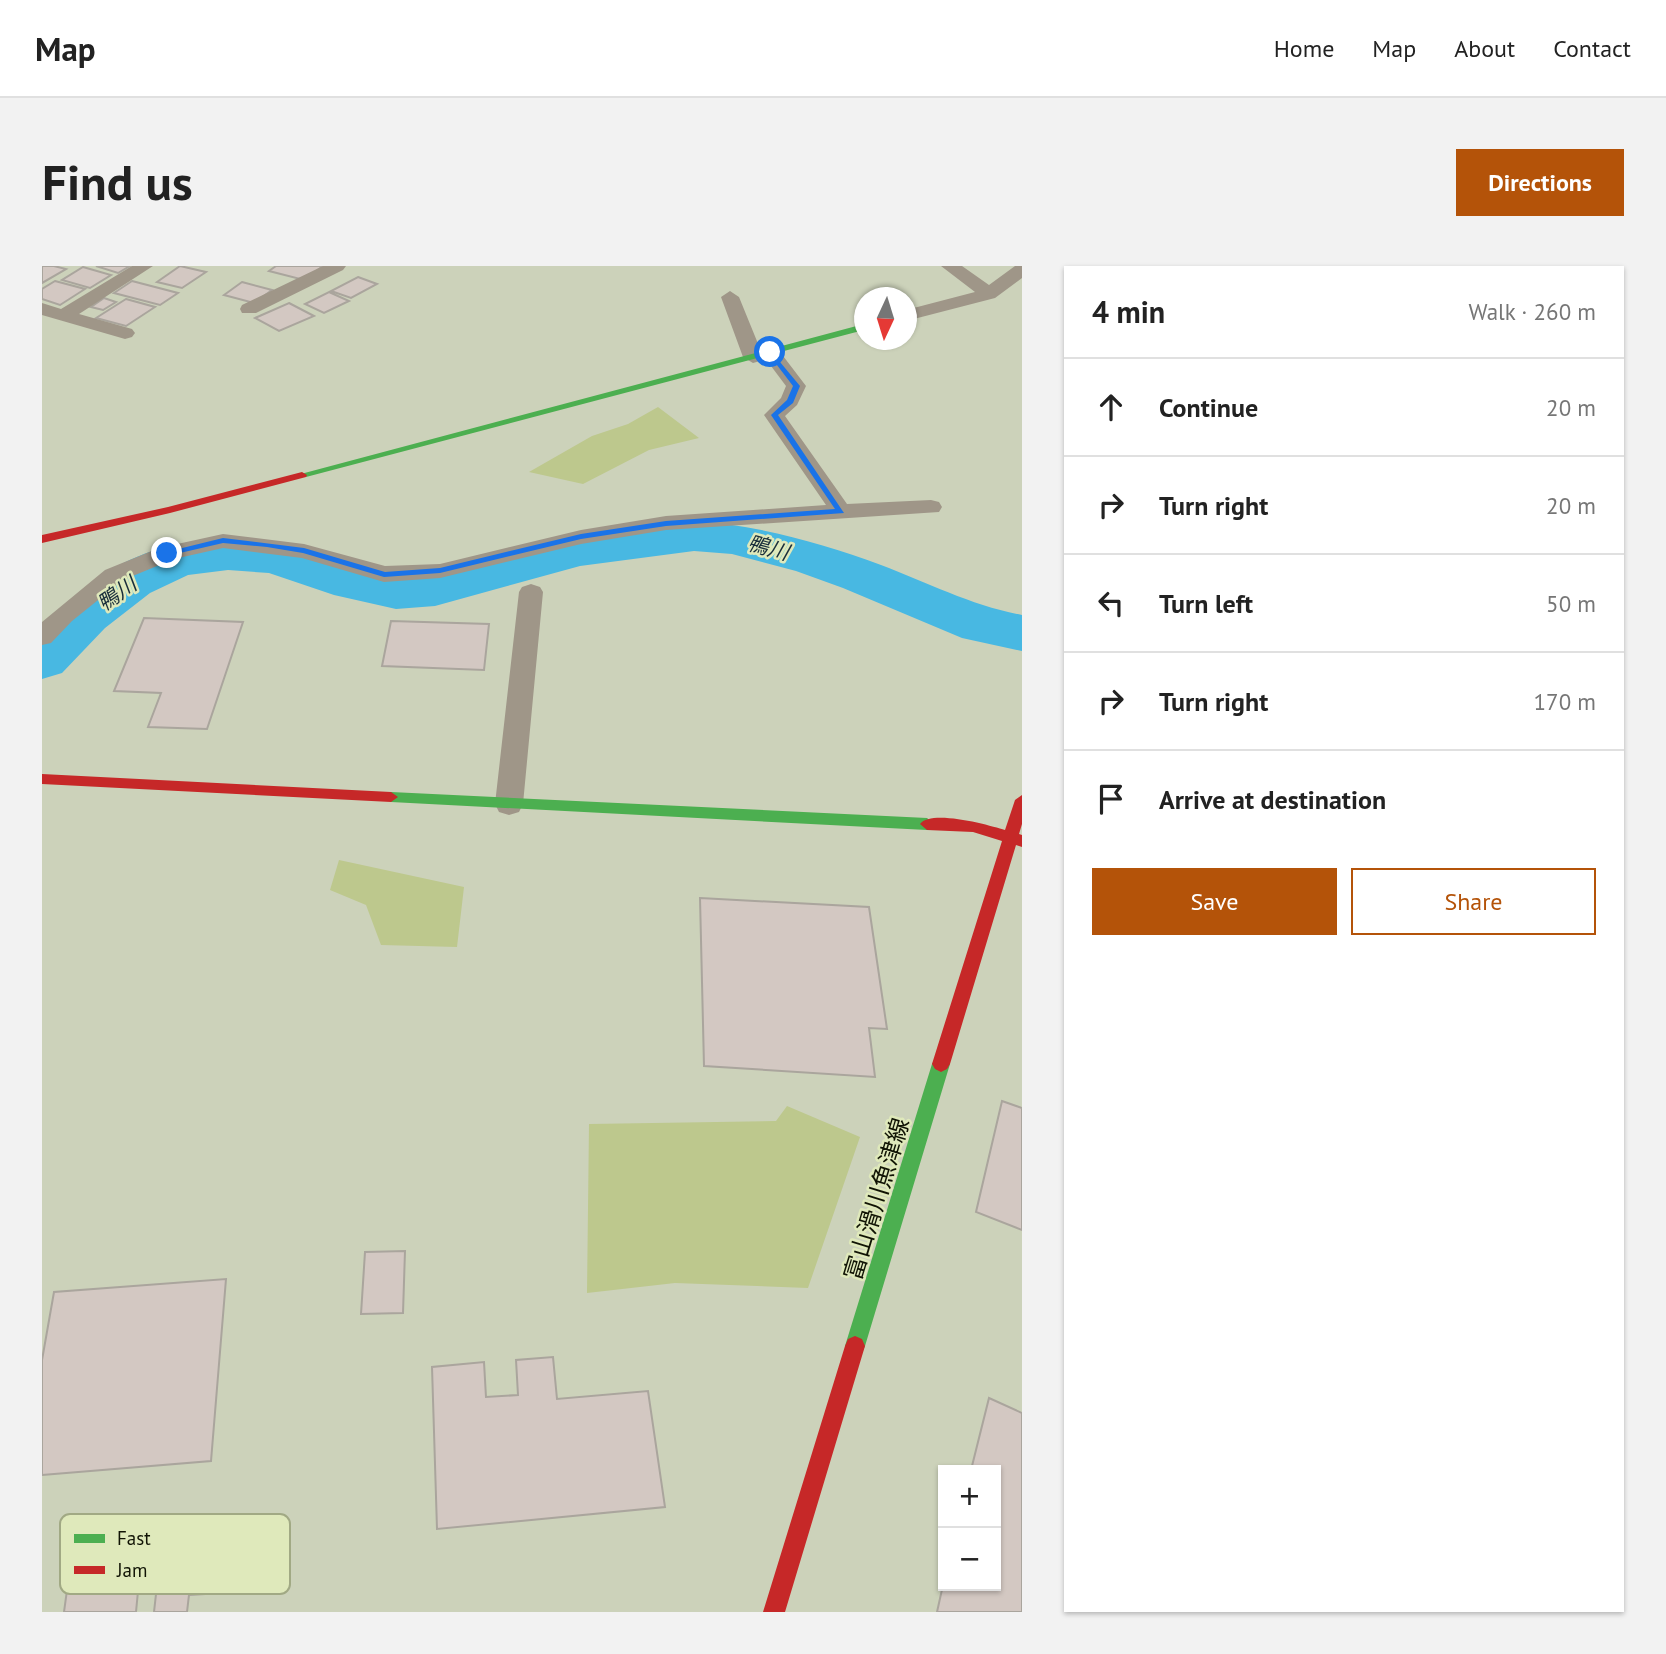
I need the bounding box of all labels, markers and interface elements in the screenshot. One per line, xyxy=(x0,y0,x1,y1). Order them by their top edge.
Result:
text: Map xyxy=(35,27,96,70)
text: Home xyxy=(1274,33,1334,64)
text: Map xyxy=(1372,33,1416,64)
text: About xyxy=(1454,33,1515,64)
text: Contact xyxy=(1553,33,1631,64)
button: Directions xyxy=(1456,149,1624,216)
text: Find us xyxy=(42,150,193,214)
north arrow xyxy=(854,287,917,350)
text: 4 min xyxy=(1092,292,1165,331)
text: Walk · 260 m xyxy=(1469,297,1596,326)
route start xyxy=(754,336,785,367)
icon: ahead xyxy=(1092,388,1130,426)
text: Continue xyxy=(1159,391,1258,424)
text: 20 m xyxy=(1546,393,1596,422)
icon: right xyxy=(1092,486,1130,524)
text: Turn right xyxy=(1159,489,1268,522)
text: 20 m xyxy=(1546,491,1596,520)
water label: 鴨川 xyxy=(744,529,794,567)
route end xyxy=(151,537,182,568)
water label: 鴨川 xyxy=(92,569,143,617)
icon: left xyxy=(1092,584,1130,622)
text: Turn left xyxy=(1159,587,1253,620)
text: 50 m xyxy=(1546,589,1596,618)
icon: right xyxy=(1092,682,1130,720)
text: Turn right xyxy=(1159,685,1268,718)
text: 170 m xyxy=(1534,687,1596,716)
icon: arrive xyxy=(1092,780,1130,818)
text: Arrive at destination xyxy=(1159,783,1386,816)
button: Save xyxy=(1092,868,1337,935)
button: Share xyxy=(1351,868,1596,935)
street label: 富山滑川魚津線 xyxy=(837,1114,916,1284)
map controls xyxy=(938,1465,1001,1591)
button: + xyxy=(938,1465,1001,1528)
legend xyxy=(60,1514,290,1594)
text: Fast xyxy=(117,1526,151,1550)
button: − xyxy=(938,1528,1001,1591)
text: Jam xyxy=(116,1558,147,1582)

